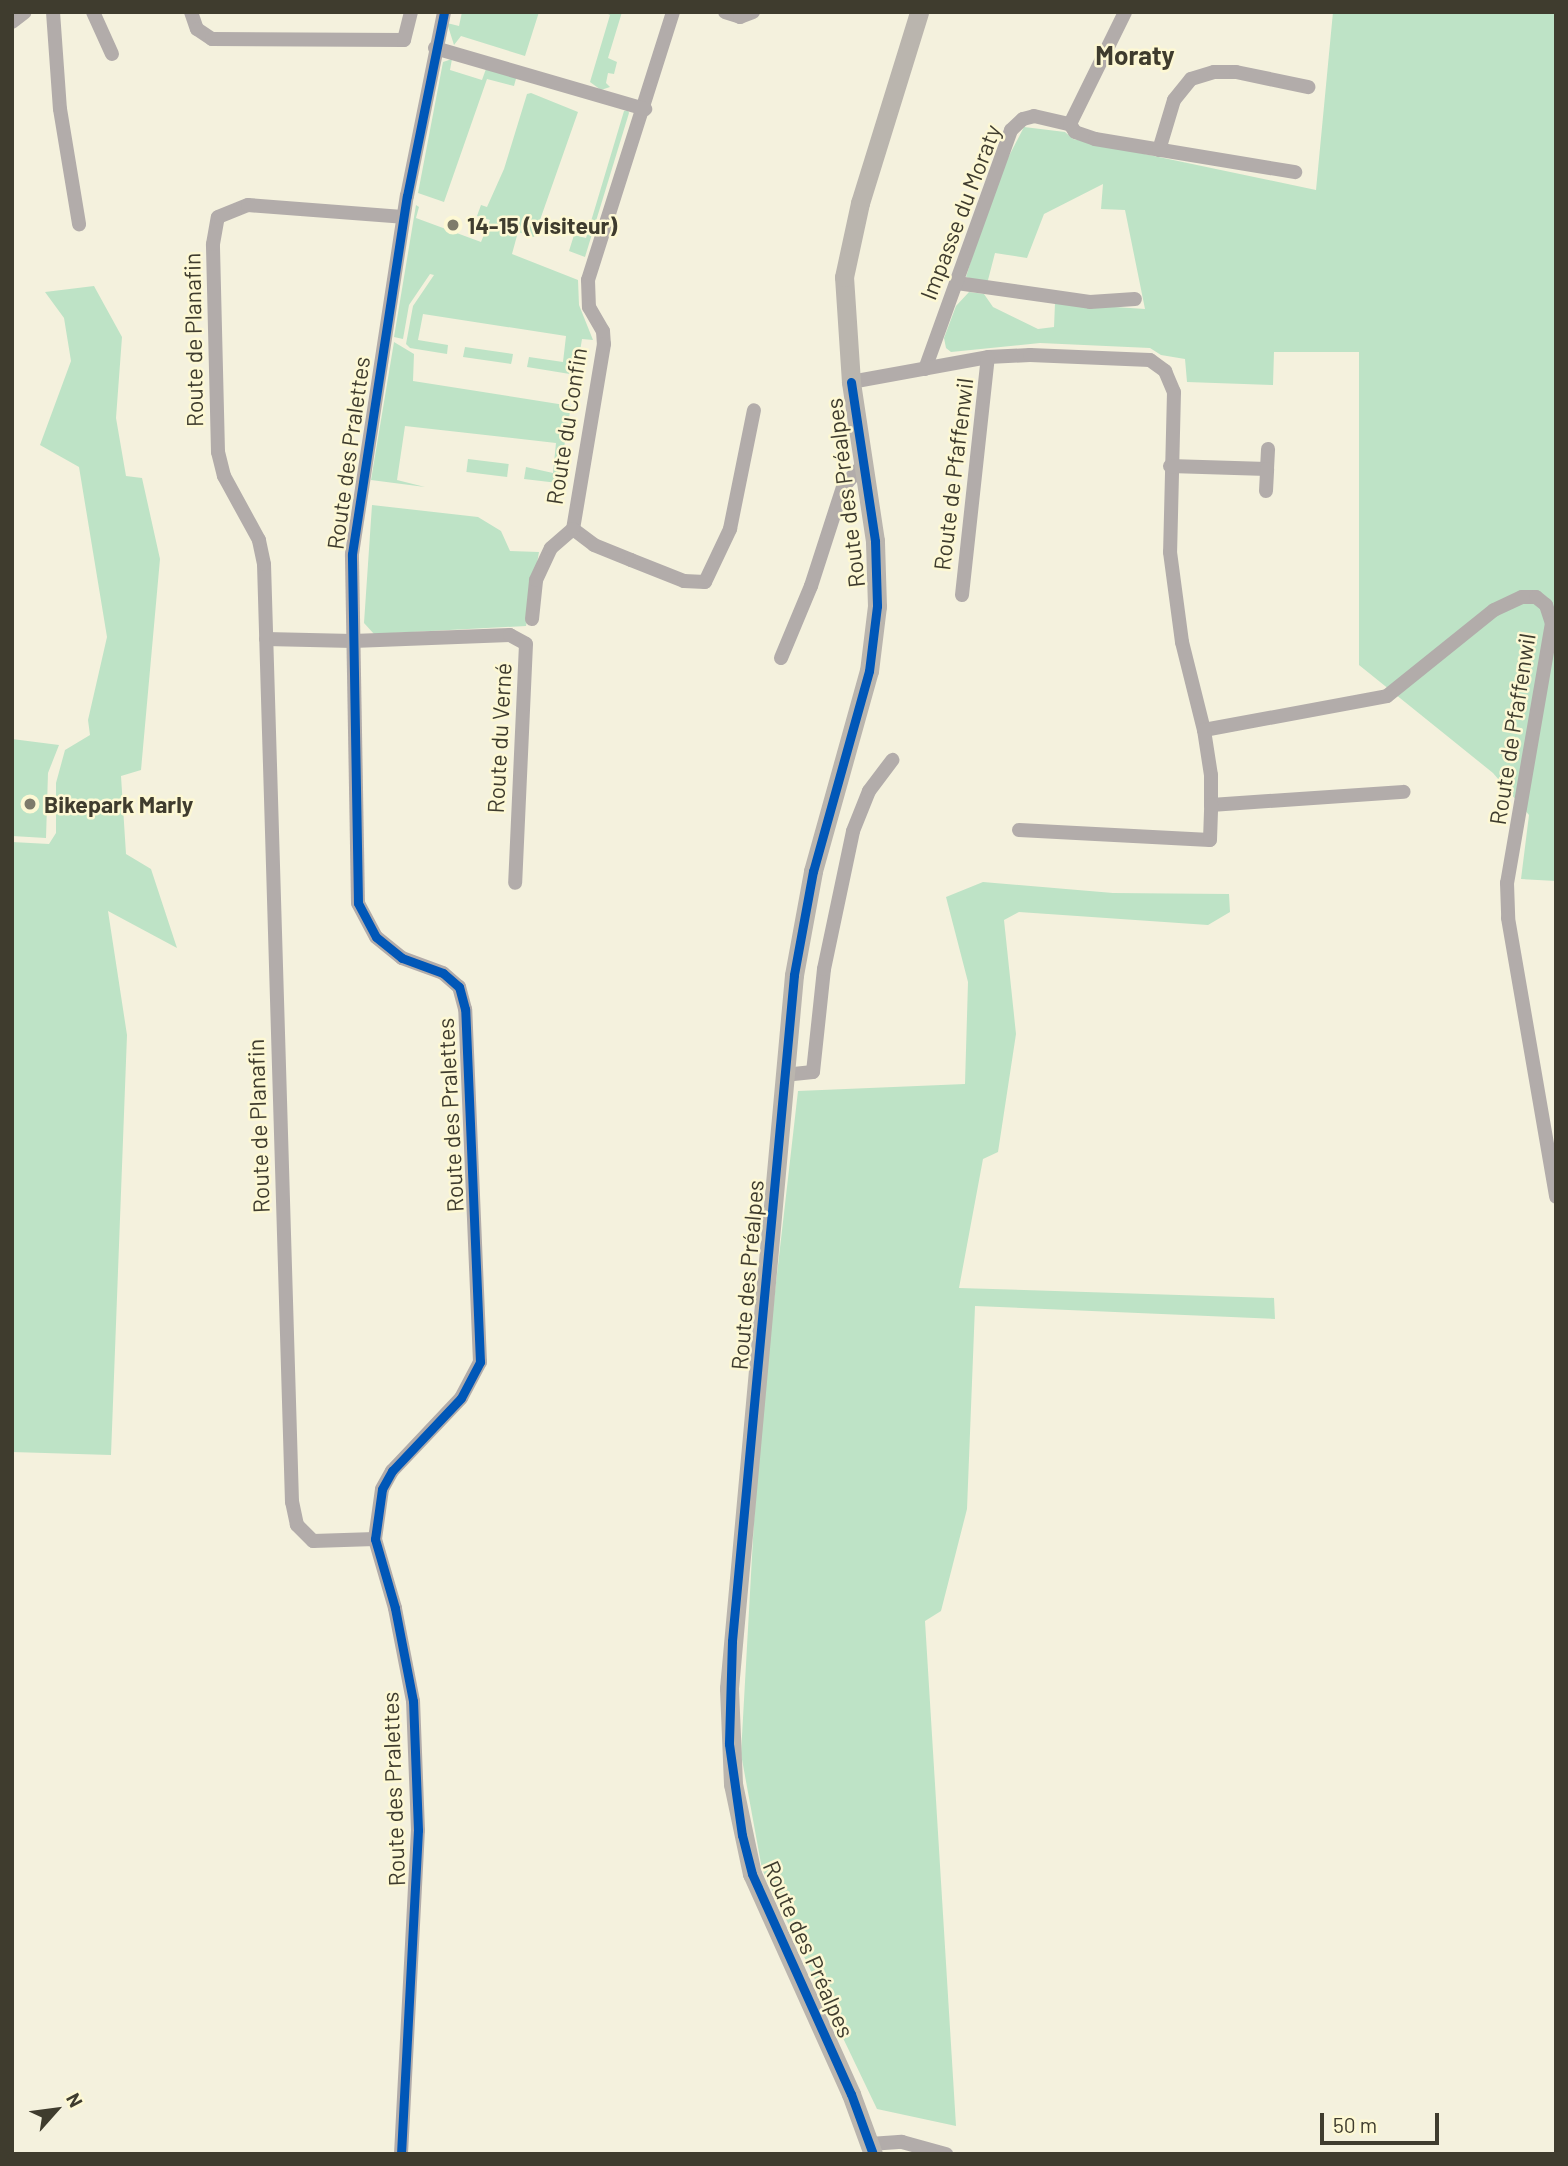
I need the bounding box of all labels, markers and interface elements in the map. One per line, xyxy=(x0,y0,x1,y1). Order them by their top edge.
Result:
district label: Moraty xyxy=(1095,39,1175,71)
street label: Impasse du Moraty xyxy=(914,120,1006,304)
place label: 14-15 (visiteur) xyxy=(467,211,617,239)
marker: 14-15 (visiteur) xyxy=(445,217,461,233)
street label: Route de Planafin xyxy=(178,253,208,427)
street label: Route du Confin xyxy=(540,346,592,506)
street label: Route des Pralettes xyxy=(321,355,375,551)
street label: Route de Pfaffenwil xyxy=(927,376,979,572)
street label: Route des Préalpes xyxy=(820,397,870,589)
street label: Route de Pfaffenwil xyxy=(1483,631,1541,827)
street label: Route du Verné xyxy=(481,662,517,814)
place label: Bikepark Marly xyxy=(44,790,193,818)
marker: Bikepark Marly xyxy=(22,796,38,812)
street label: Route des Pralettes xyxy=(431,1017,469,1213)
street label: Route de Planafin xyxy=(241,1038,275,1214)
street label: Route des Préalpes xyxy=(725,1179,769,1371)
street label: Route des Pralettes xyxy=(376,1691,410,1887)
street label: Route des Préalpes xyxy=(758,1856,860,2042)
north arrow xyxy=(21,2075,91,2145)
text: N xyxy=(62,2089,88,2111)
scale bar xyxy=(1323,2100,1442,2144)
text: 50 m xyxy=(1333,2112,1377,2137)

